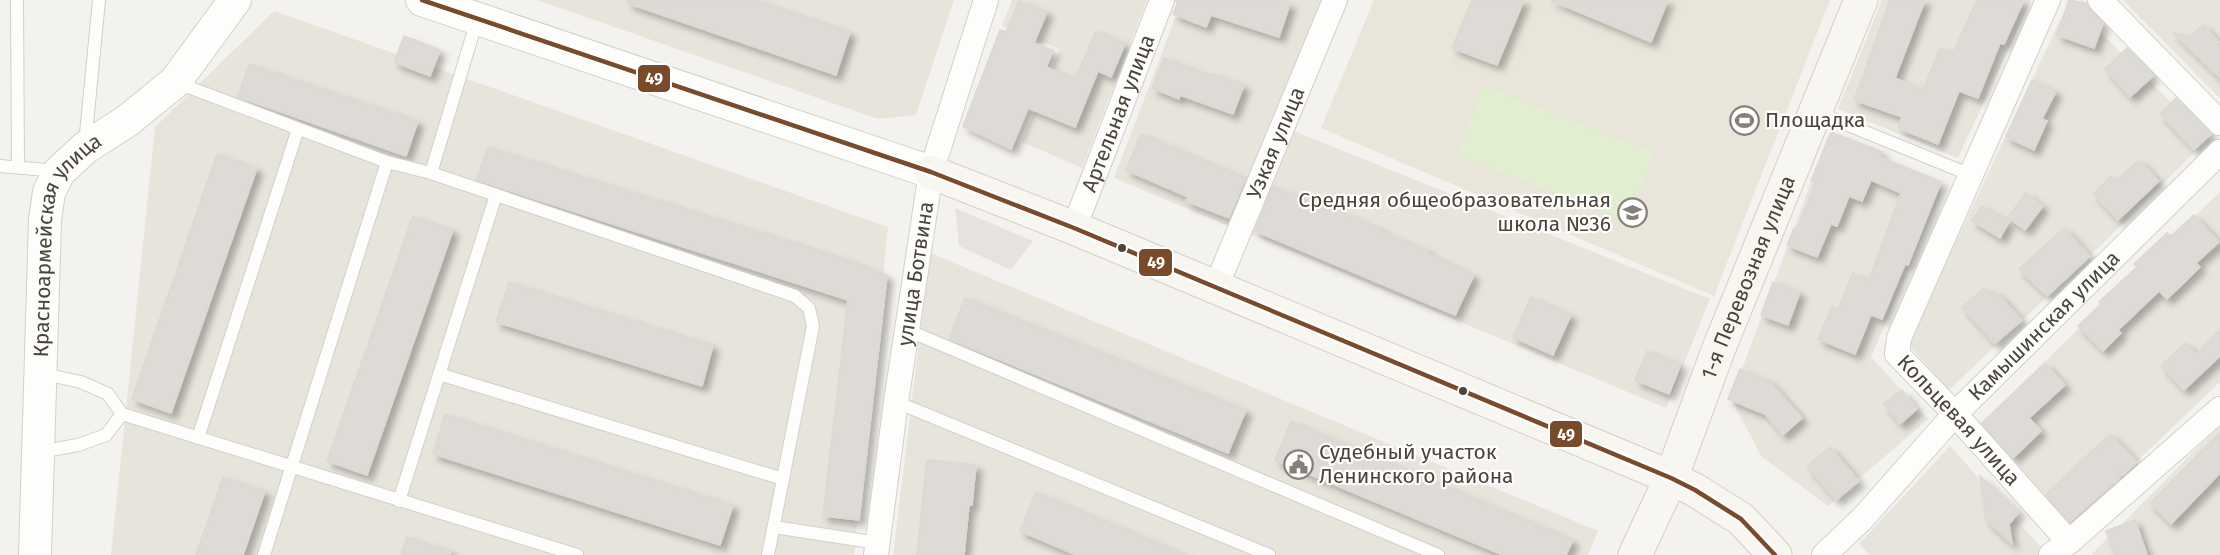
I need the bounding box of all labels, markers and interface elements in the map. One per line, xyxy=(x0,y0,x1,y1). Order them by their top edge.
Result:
street label: Артельная улица xyxy=(1076,31,1160,196)
line badge: 49 xyxy=(637,64,671,93)
text: 49 xyxy=(645,69,663,88)
street label: Узкая улица xyxy=(1241,83,1311,203)
sports icon: Площадка xyxy=(1728,104,1760,136)
place label: Площадка xyxy=(1765,107,1865,133)
street label: Красноармейская улица xyxy=(28,128,106,358)
street label: 1-я Перевозная улица xyxy=(1696,172,1801,383)
place label: Средняя общеобразовательная школа №36 xyxy=(1298,187,1611,237)
school or university icon: Средняя общеобразовательная школа №36 xyxy=(1616,196,1648,228)
street label: улица Ботвина xyxy=(892,200,939,348)
unlabelled marker xyxy=(1116,242,1128,254)
street label: Камышинская улица xyxy=(1963,245,2125,406)
line badge: 49 xyxy=(1138,248,1173,277)
text: 49 xyxy=(1147,253,1165,272)
street label: Кольцевая улица xyxy=(1892,349,2026,491)
unlabelled marker xyxy=(1457,385,1469,397)
line badge: 49 xyxy=(1549,420,1583,448)
text: 49 xyxy=(1557,425,1575,444)
place label: Судебный участок Ленинского района xyxy=(1319,439,1514,489)
public building icon: Судебный участок Ленинского района xyxy=(1282,448,1314,480)

